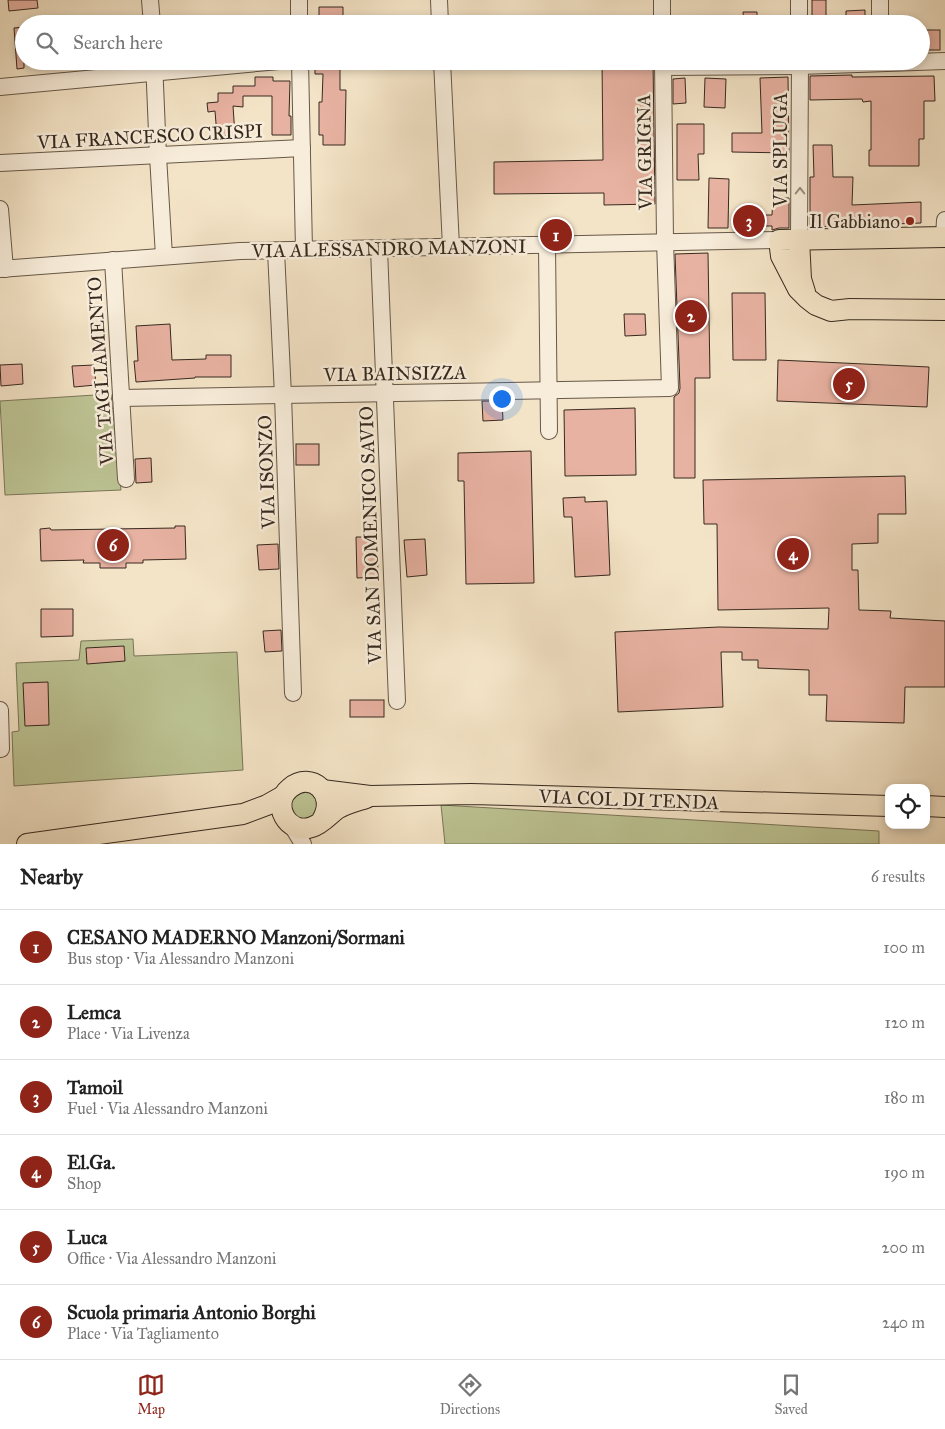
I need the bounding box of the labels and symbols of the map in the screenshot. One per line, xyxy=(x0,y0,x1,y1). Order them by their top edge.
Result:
street label: VIA SPLUGA xyxy=(769,92,792,209)
street label: VIA GRIGNA xyxy=(632,94,657,211)
street label: VIA FRANCESCO CRISPI xyxy=(35,119,264,154)
one-way arrow xyxy=(795,186,805,194)
pin: 3 xyxy=(733,202,765,240)
place label: Il Gabbiano xyxy=(809,210,900,233)
marker: Il Gabbiano xyxy=(904,215,916,227)
pin: 1 xyxy=(540,216,572,254)
street label: VIA ALESSANDRO MANZONI xyxy=(251,235,526,262)
street label: VIA TAGLIAMENTO xyxy=(82,276,119,467)
pin: 2 xyxy=(675,297,707,335)
street label: VIA BAINSIZZA xyxy=(322,361,467,386)
pin: 5 xyxy=(833,365,865,403)
your location xyxy=(489,386,515,412)
street label: VIA SAN DOMENICO SAVIO xyxy=(355,406,387,665)
street label: VIA ISONZO xyxy=(253,415,280,530)
pin: 6 xyxy=(97,526,129,564)
pin: 4 xyxy=(777,535,809,573)
street label: VIA COL DI TENDA xyxy=(537,785,720,814)

